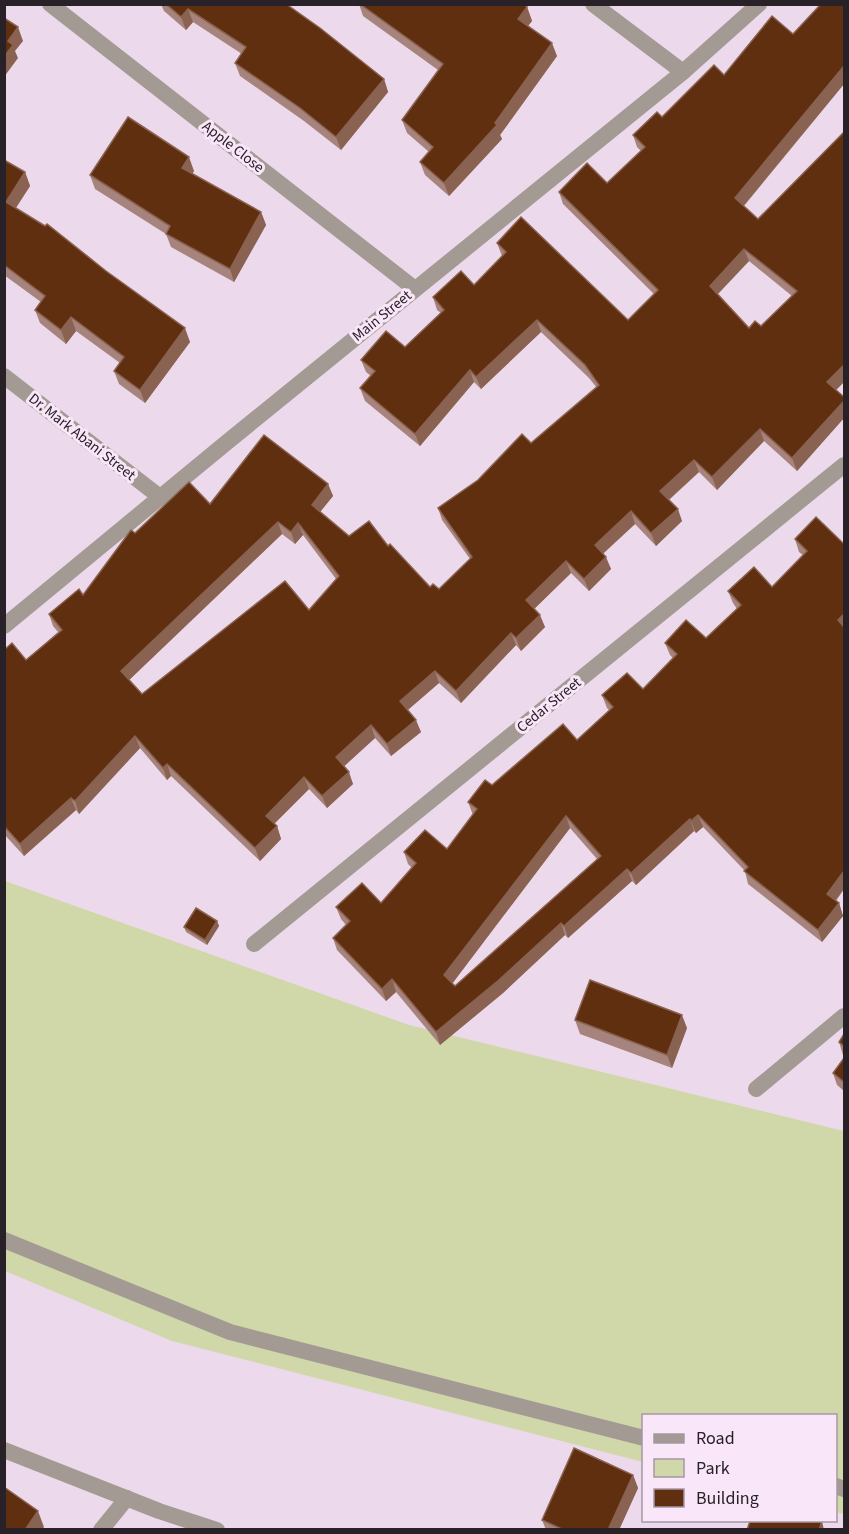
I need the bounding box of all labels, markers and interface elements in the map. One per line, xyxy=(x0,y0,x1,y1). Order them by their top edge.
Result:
street label: Apple Close xyxy=(198,116,268,178)
street label: Main Street xyxy=(348,286,416,346)
street label: Dr. Mark Abani Street xyxy=(24,388,140,486)
street label: Cedar Street xyxy=(512,672,586,738)
legend xyxy=(642,1414,837,1522)
text: Road xyxy=(696,1426,735,1451)
text: Park xyxy=(696,1456,730,1481)
text: Building xyxy=(696,1486,759,1511)

